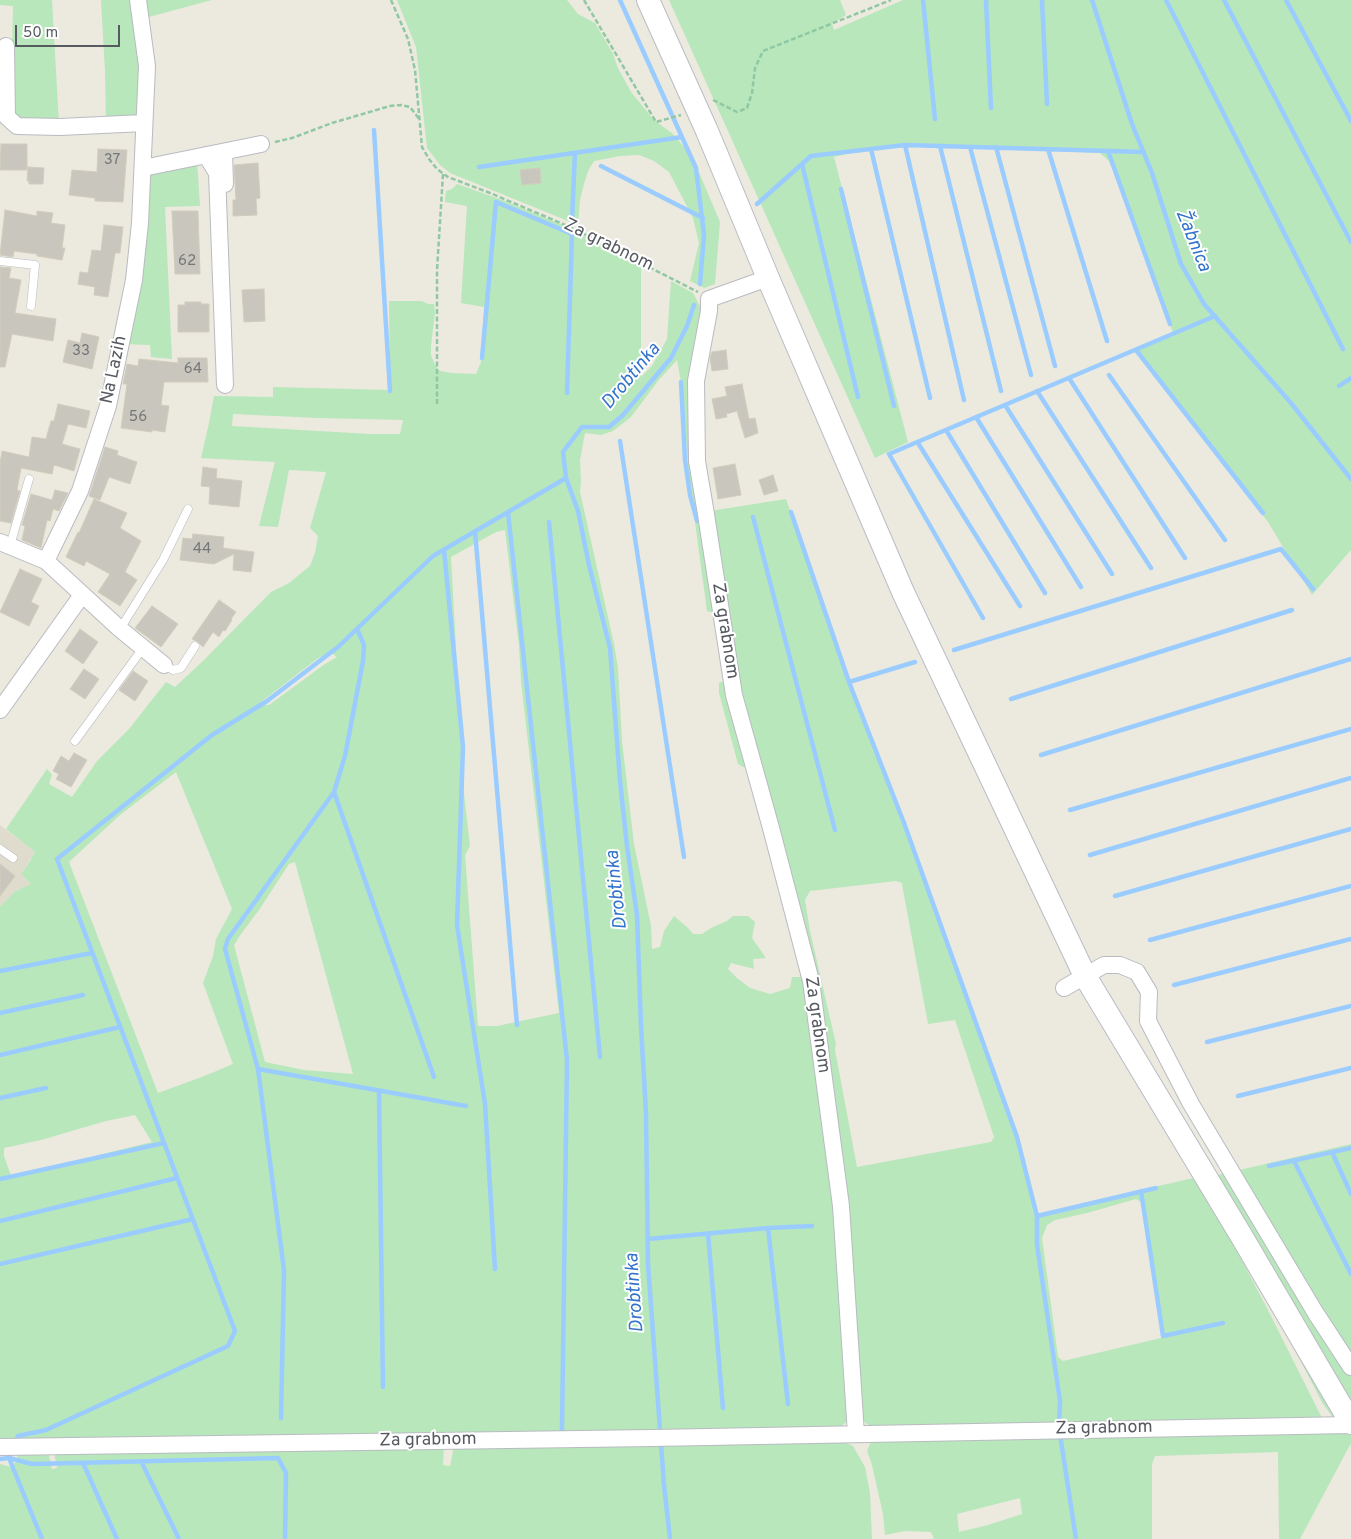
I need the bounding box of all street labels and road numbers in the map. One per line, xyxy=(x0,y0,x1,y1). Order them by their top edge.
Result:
street label: Za grabnom xyxy=(559,215,657,277)
street label: Na Lazih xyxy=(97,334,133,406)
street label: Za grabnom xyxy=(706,581,742,681)
street label: Za grabnom xyxy=(799,975,833,1075)
street label: Za grabnom xyxy=(1055,1417,1153,1441)
street label: Za grabnom xyxy=(379,1429,477,1453)

